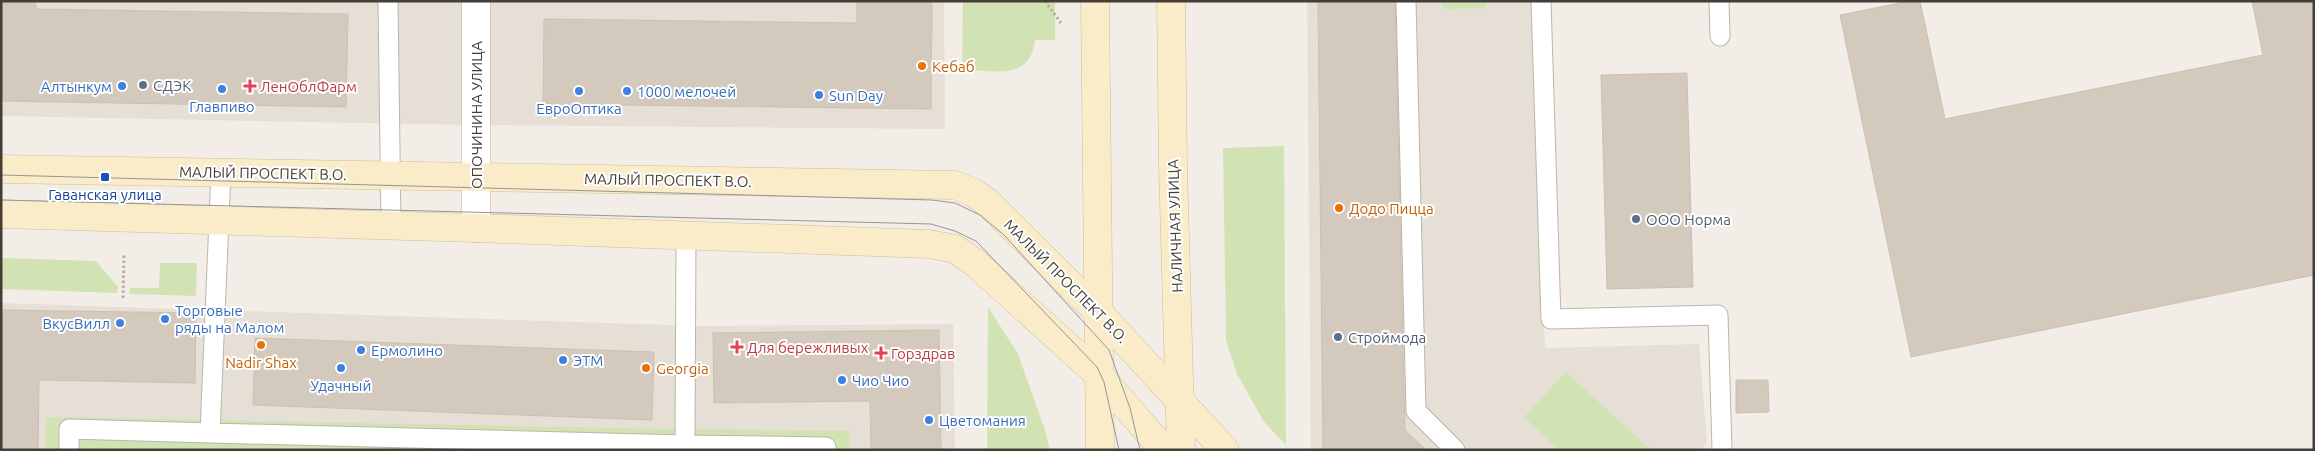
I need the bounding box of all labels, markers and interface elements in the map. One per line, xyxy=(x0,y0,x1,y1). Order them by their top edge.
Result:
street label: ОПОЧИНИНА УЛИЦА xyxy=(468,41,485,189)
place label: Кебаб xyxy=(932,58,975,75)
marker: Кебаб xyxy=(916,60,928,72)
place label: СДЭК xyxy=(153,77,191,94)
place label: Алтынкум xyxy=(41,78,112,95)
place label: ЛенОблФарм xyxy=(260,78,357,95)
marker: СДЭК xyxy=(137,79,149,91)
marker: Алтынкум xyxy=(116,80,128,92)
marker: ЛенОблФарм xyxy=(244,80,256,92)
marker: Главпиво xyxy=(216,83,228,95)
place label: 1000 мелочей xyxy=(637,83,736,100)
marker: ЕвроОптика xyxy=(573,85,585,97)
marker: 1000 мелочей xyxy=(621,85,633,97)
place label: Sun Day xyxy=(829,87,883,104)
marker: Sun Day xyxy=(813,89,825,101)
place label: Главпиво xyxy=(189,98,255,115)
place label: ЕвроОптика xyxy=(536,100,622,117)
street label: НАЛИЧНАЯ УЛИЦА xyxy=(1164,159,1186,293)
street label: МАЛЫЙ ПРОСПЕКТ В.О. xyxy=(179,163,347,183)
street label: МАЛЫЙ ПРОСПЕКТ В.О. xyxy=(584,170,752,190)
marker: Гаванская улица xyxy=(99,171,111,183)
place label: Гаванская улица xyxy=(48,186,162,203)
place label: Додо Пицца xyxy=(1349,200,1434,217)
marker: Додо Пицца xyxy=(1333,202,1345,214)
place label: ООО Норма xyxy=(1646,211,1731,228)
marker: ООО Норма xyxy=(1630,213,1642,225)
street label: МАЛЫЙ ПРОСПЕКТ В.О. xyxy=(1001,216,1131,346)
place label: Торговые ряды на Малом xyxy=(175,302,284,336)
marker: Торговые ряды на Малом xyxy=(159,313,171,325)
place label: ВкусВилл xyxy=(43,315,110,332)
marker: ВкусВилл xyxy=(114,317,126,329)
place label: Строймода xyxy=(1348,329,1426,346)
marker: Строймода xyxy=(1332,331,1344,343)
marker: Nadir Shax xyxy=(255,339,267,351)
place label: Для бережливых xyxy=(747,339,869,356)
marker: Для бережливых xyxy=(731,341,743,353)
place label: Ермолино xyxy=(371,342,443,359)
marker: Ермолино xyxy=(355,344,367,356)
place label: Горздрав xyxy=(891,345,955,362)
marker: Горздрав xyxy=(875,347,887,359)
place label: ЭТМ xyxy=(573,352,603,369)
place label: Nadir Shax xyxy=(225,354,297,371)
marker: ЭТМ xyxy=(557,354,569,366)
place label: Georgia xyxy=(656,360,709,377)
marker: Удачный xyxy=(335,362,347,374)
marker: Georgia xyxy=(640,362,652,374)
place label: Чио Чио xyxy=(852,372,909,389)
marker: Чио Чио xyxy=(836,374,848,386)
place label: Удачный xyxy=(311,377,371,394)
place label: Цветомания xyxy=(939,412,1026,429)
marker: Цветомания xyxy=(923,414,935,426)

